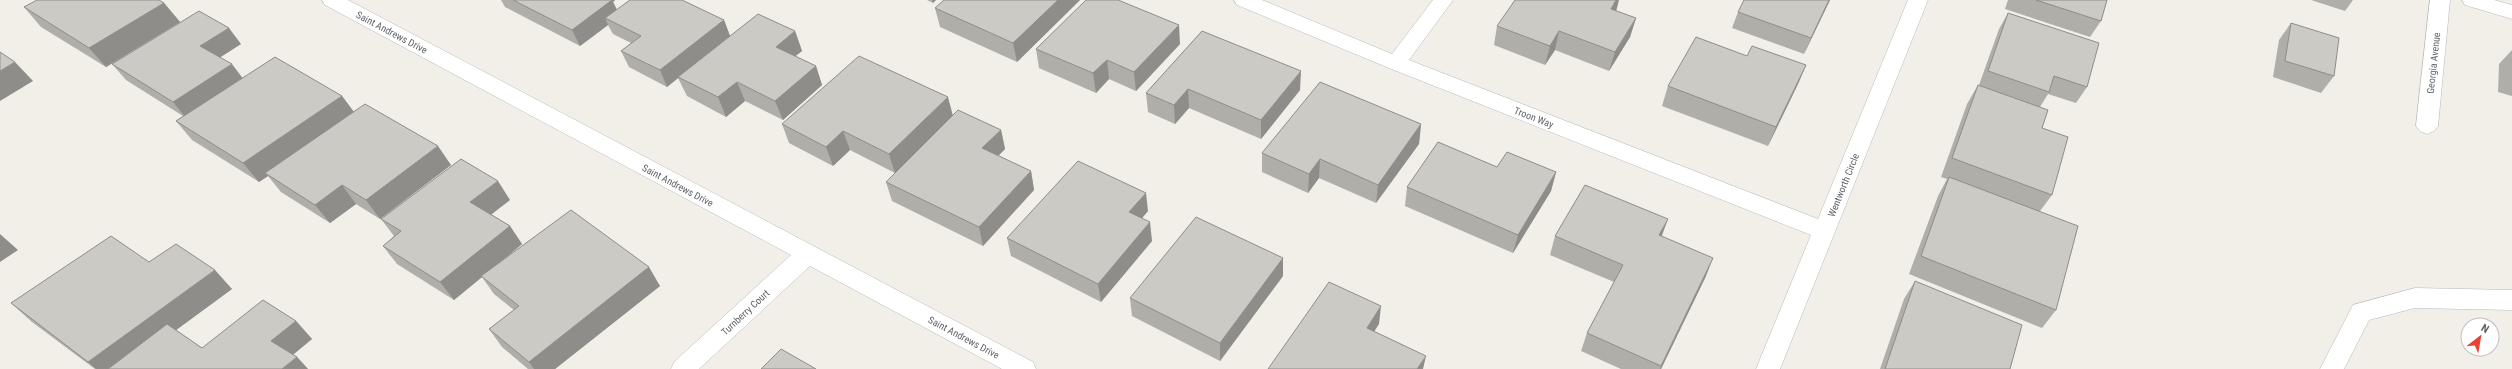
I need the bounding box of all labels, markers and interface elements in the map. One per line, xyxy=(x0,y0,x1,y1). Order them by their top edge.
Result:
street label: Saint Andrews Drive xyxy=(354,9,429,56)
street label: Georgia Avenue xyxy=(2425,32,2442,94)
street label: Troon Way xyxy=(1513,105,1555,130)
street label: Wentworth Circle xyxy=(1826,152,1861,218)
street label: Saint Andrews Drive xyxy=(640,162,715,209)
street label: Turnberry Court xyxy=(719,287,772,337)
street label: Saint Andrews Drive xyxy=(926,314,1001,361)
north arrow xyxy=(2460,317,2500,357)
text: N xyxy=(2479,322,2491,336)

